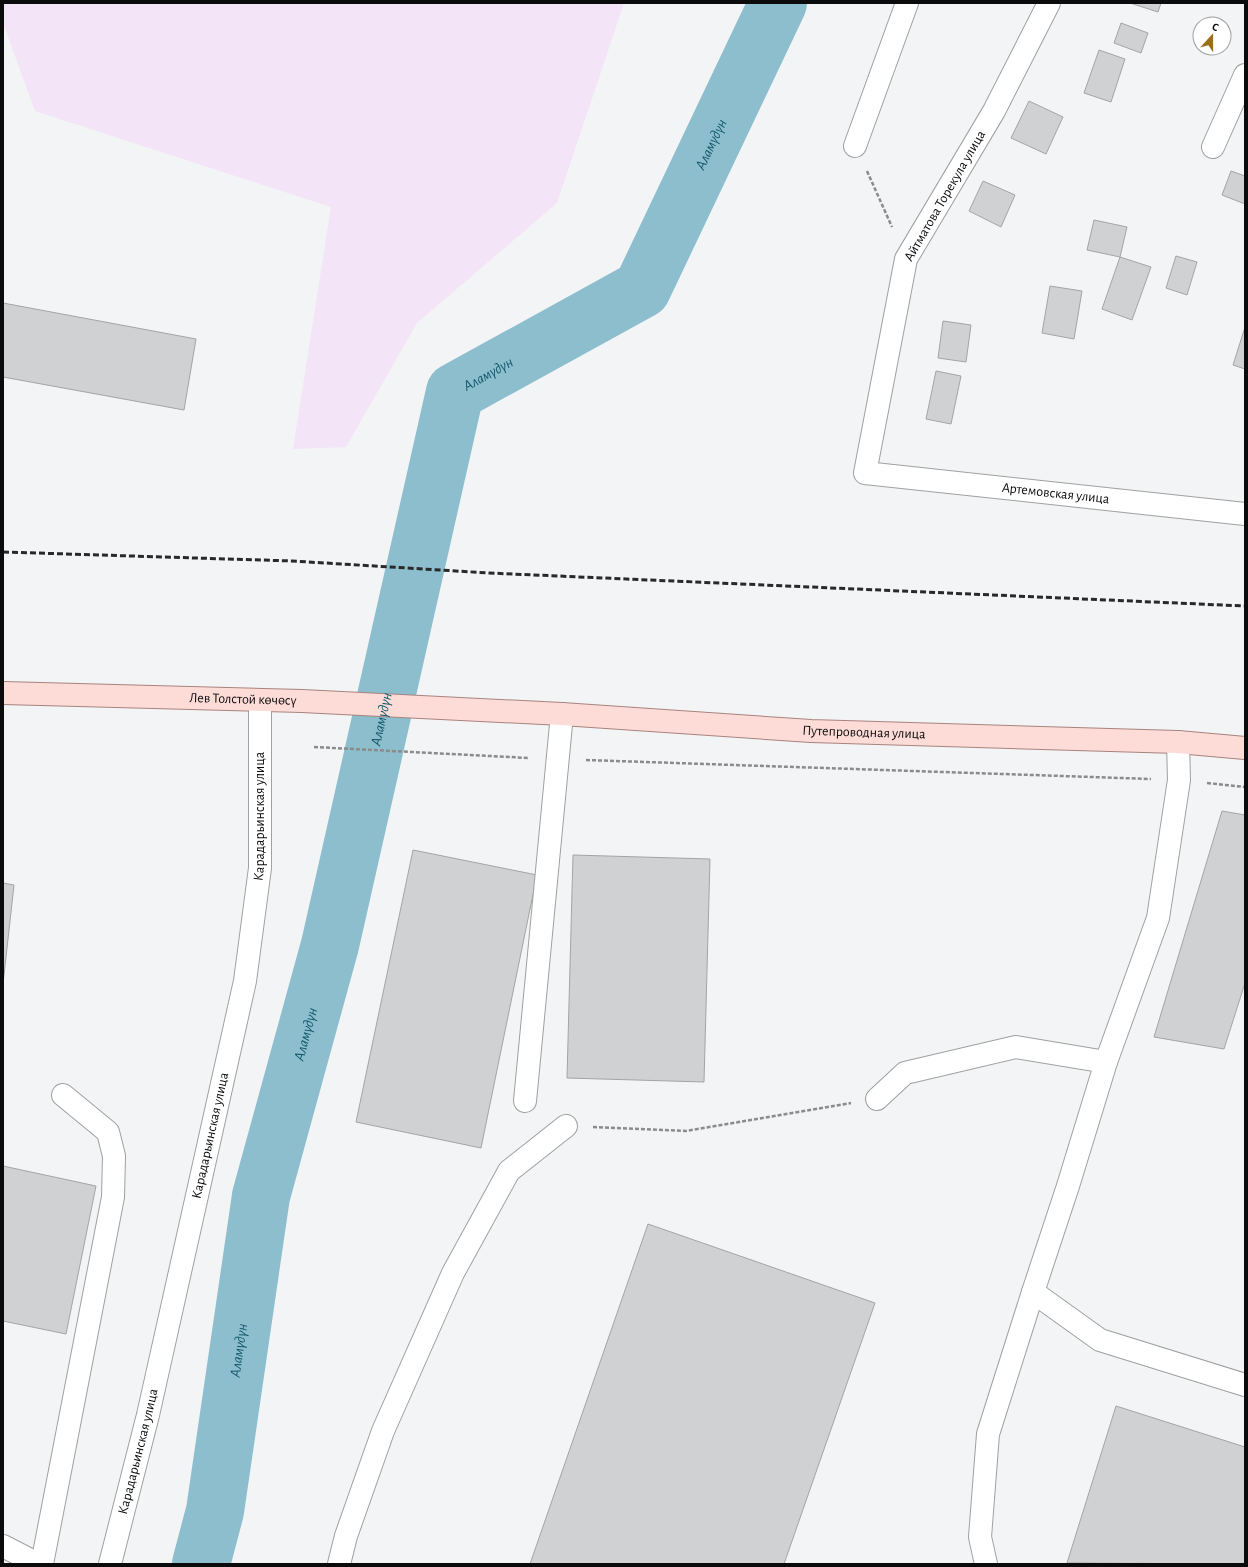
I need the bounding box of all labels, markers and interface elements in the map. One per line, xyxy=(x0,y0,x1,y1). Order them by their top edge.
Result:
north arrow xyxy=(1192,16,1232,56)
text: С xyxy=(1211,21,1220,33)
water label: Аламүдүн xyxy=(692,117,729,173)
street label: Айтматова Торекула улица xyxy=(902,128,989,264)
water label: Аламүдүн xyxy=(460,354,515,394)
street label: Артемовская улица xyxy=(1001,481,1111,506)
street label: Лев Толстой көчөсү xyxy=(189,691,297,708)
water label: Аламүдүн xyxy=(368,691,394,748)
street label: Путепроводная улица xyxy=(802,723,926,741)
street label: Карадарьинская улица xyxy=(251,751,267,882)
water label: Аламүдүн xyxy=(291,1006,320,1063)
street label: Карадарьинская улица xyxy=(190,1071,231,1200)
water label: Аламүдүн xyxy=(227,1323,250,1379)
street label: Карадарьинская улица xyxy=(116,1387,161,1516)

